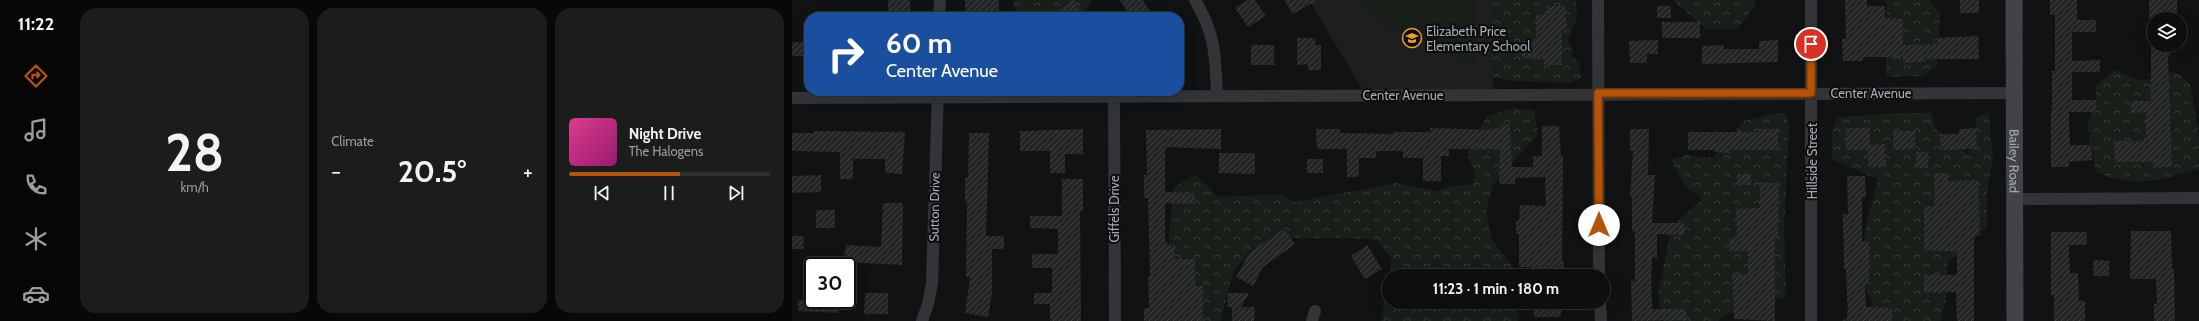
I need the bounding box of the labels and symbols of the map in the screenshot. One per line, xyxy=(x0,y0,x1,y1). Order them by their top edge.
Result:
place label: Elizabeth Price Elementary School xyxy=(1426,23,1530,54)
school or university icon: Elizabeth Price Elementary School xyxy=(1401,27,1423,49)
pin xyxy=(1794,27,1828,61)
street label: Center Avenue xyxy=(1831,85,1912,101)
street label: Center Avenue xyxy=(1363,87,1444,103)
street label: Hillside Street xyxy=(1804,122,1820,199)
street label: Bailey Road xyxy=(2006,129,2023,193)
street label: Sutton Drive xyxy=(925,172,943,242)
street label: Giffels Drive xyxy=(1106,175,1122,243)
position arrow xyxy=(1578,204,1620,246)
speed limit sign: 30 xyxy=(804,257,856,309)

